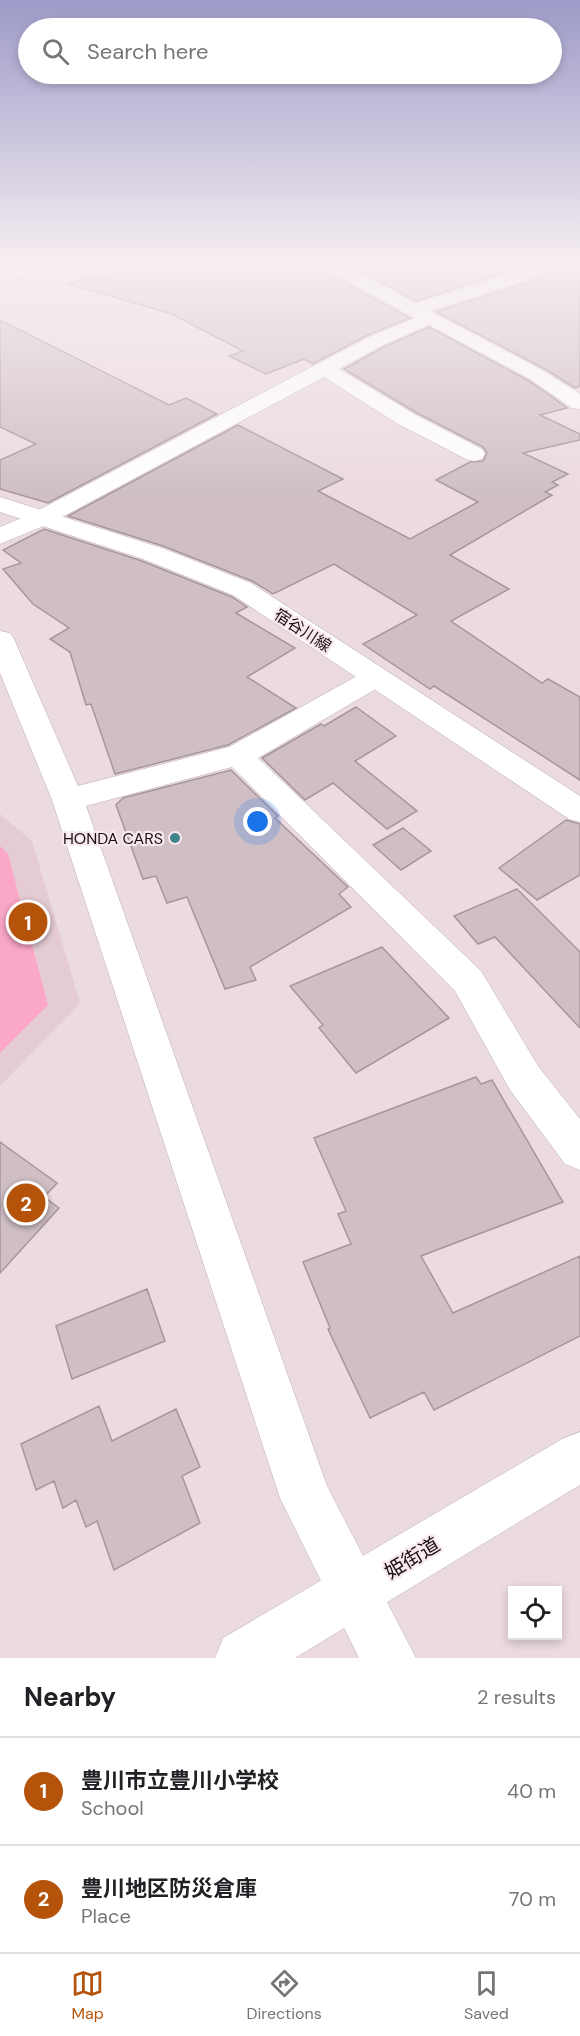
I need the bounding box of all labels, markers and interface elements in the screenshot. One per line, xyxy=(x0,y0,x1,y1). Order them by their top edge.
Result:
search box xyxy=(18,18,562,84)
icon: search xyxy=(39,35,72,68)
text: Search here xyxy=(87,37,208,66)
street label: 宿谷川線 xyxy=(270,604,335,657)
your location xyxy=(243,807,272,836)
place label: HONDA CARS xyxy=(63,828,163,849)
marker: HONDA CARS xyxy=(168,831,182,845)
pin: 1 xyxy=(9,900,48,944)
pin: 2 xyxy=(6,1180,46,1226)
street label: 姫街道 xyxy=(380,1531,444,1585)
map controls xyxy=(508,1586,562,1640)
button: locate xyxy=(508,1586,562,1640)
text: Nearby xyxy=(24,1680,116,1714)
text: 2 results xyxy=(477,1684,556,1710)
text: 豊川市立豊川小学校 xyxy=(81,1766,279,1795)
text: 1 xyxy=(40,1778,47,1804)
text: 40 m xyxy=(507,1778,556,1804)
text: School xyxy=(81,1795,144,1821)
text: 豊川地区防災倉庫 xyxy=(81,1874,257,1903)
text: 2 xyxy=(38,1886,49,1912)
text: 70 m xyxy=(509,1886,556,1912)
text: Place xyxy=(81,1903,131,1929)
tab: Map xyxy=(71,1967,104,2024)
tab: Directions xyxy=(246,1967,322,2024)
tab: Saved xyxy=(464,1967,509,2024)

